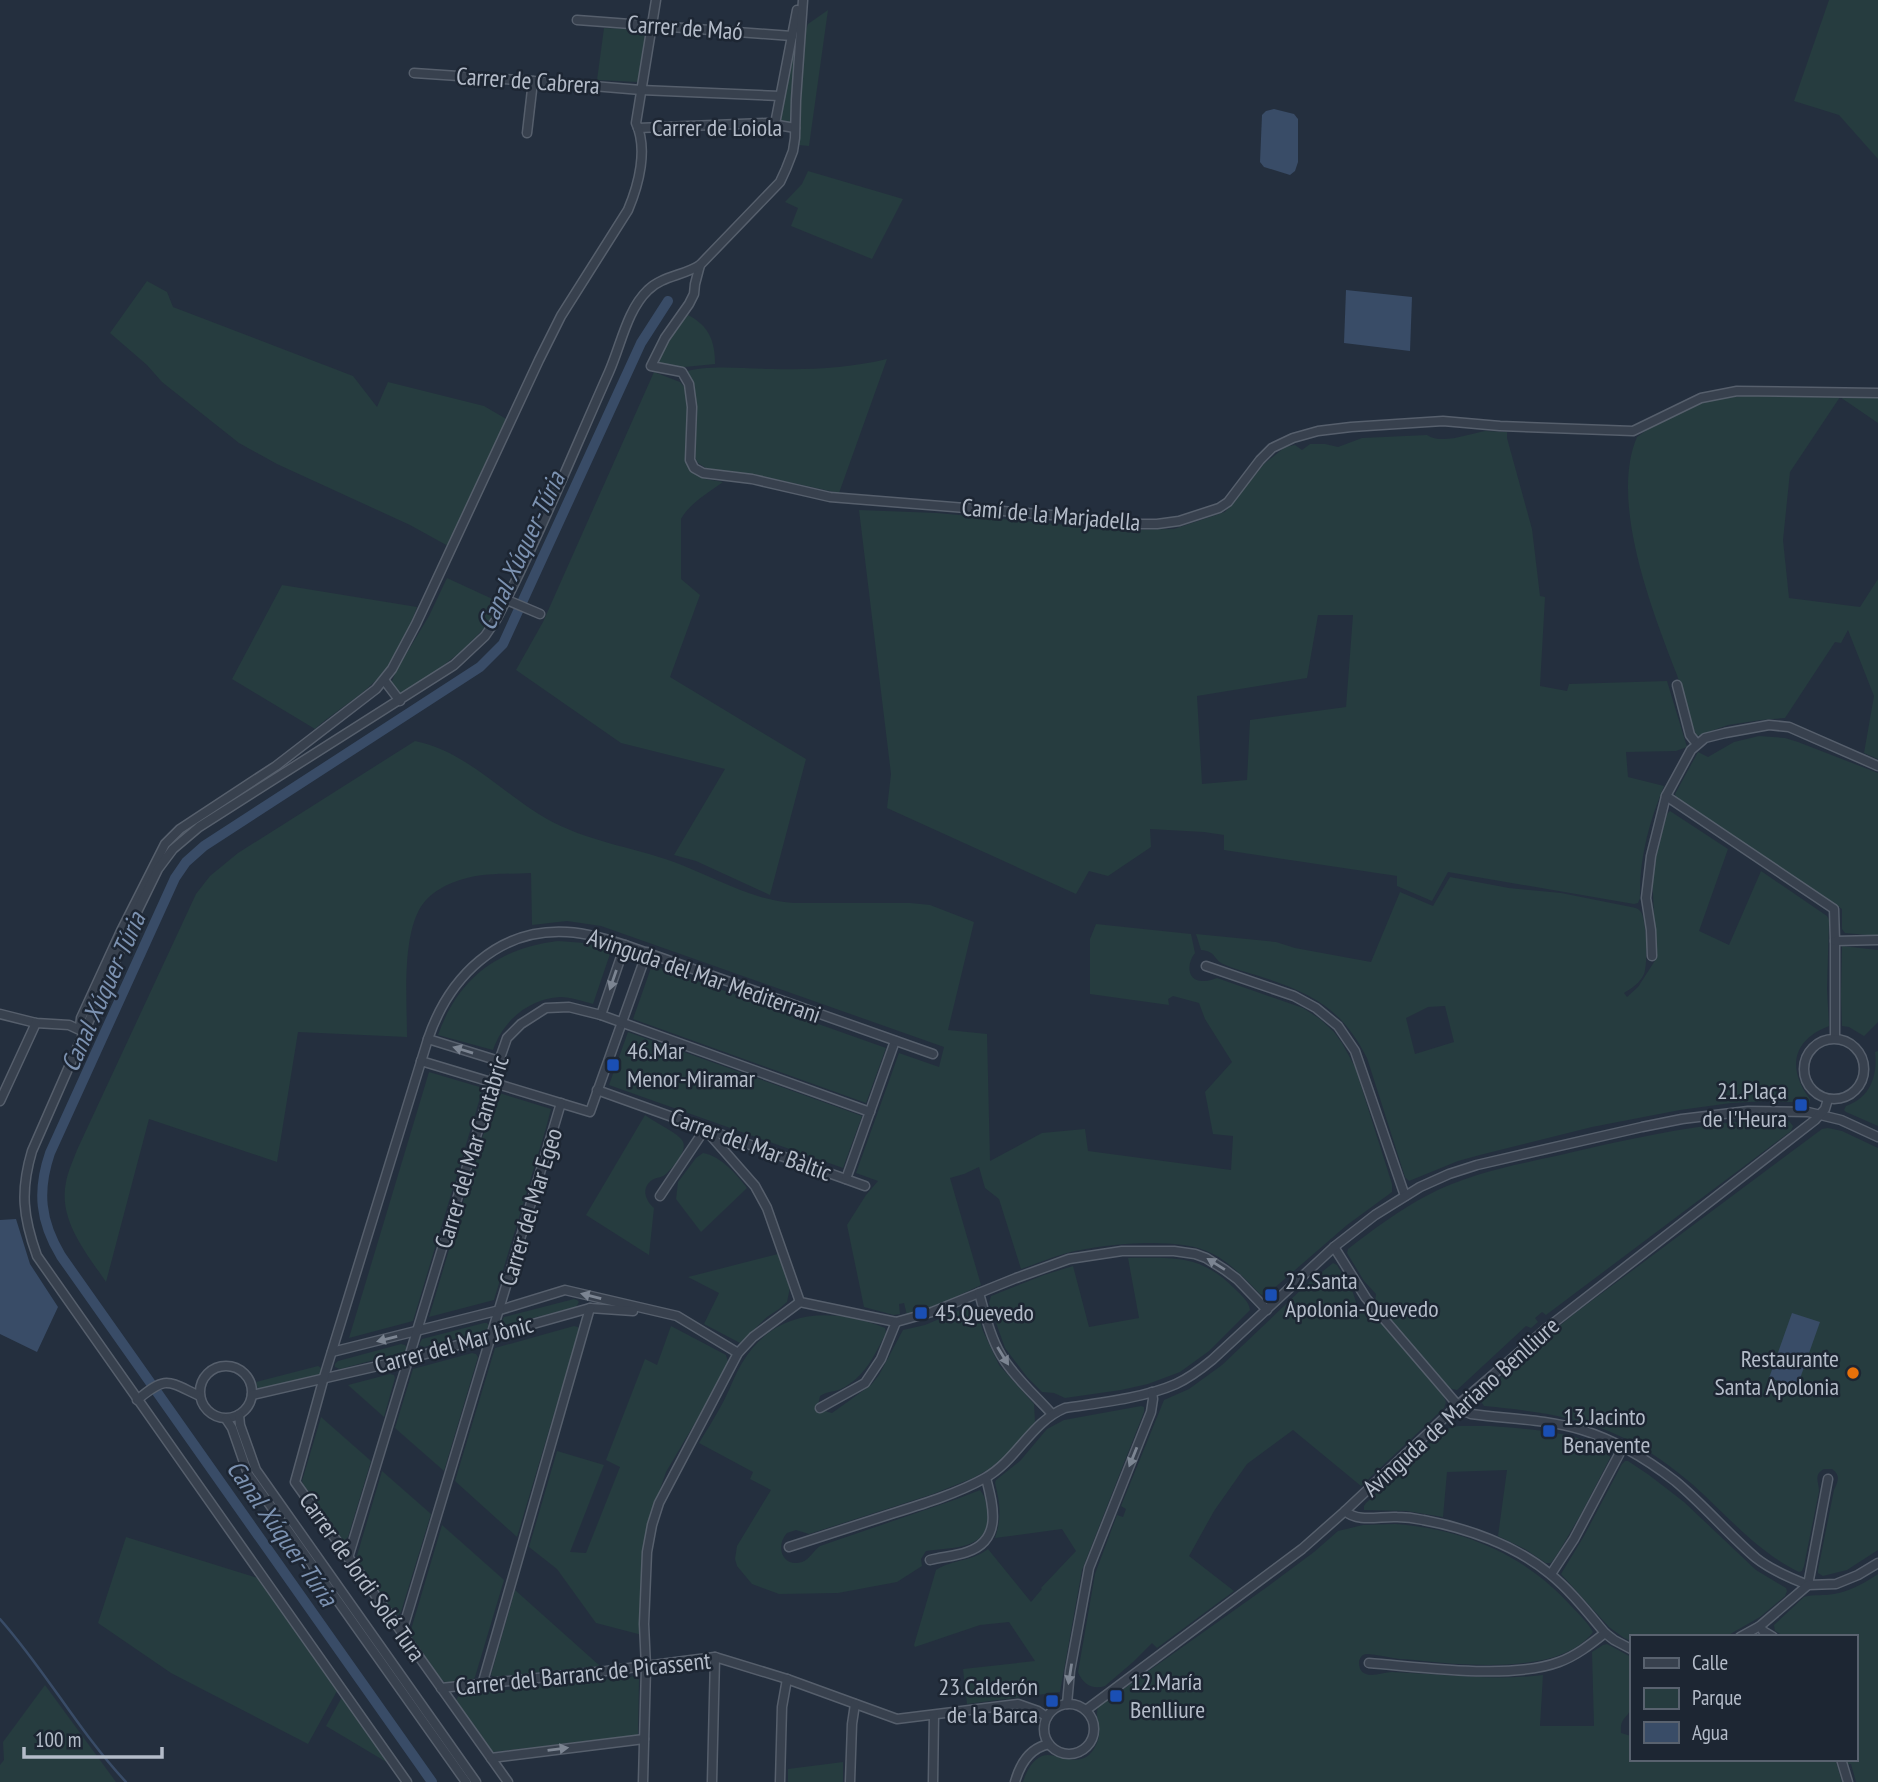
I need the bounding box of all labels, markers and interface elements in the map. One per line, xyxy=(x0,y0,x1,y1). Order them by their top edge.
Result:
street label: Carrer de Maó xyxy=(626,8,744,47)
street label: Carrer de Cabrera xyxy=(455,60,601,101)
street label: Carrer de Loiola xyxy=(652,112,782,143)
water label: Canal Xúquer-Túria xyxy=(469,465,572,635)
street label: Camí de la Marjadella xyxy=(960,491,1142,538)
water label: Canal Xúquer-Túria xyxy=(53,906,153,1077)
street label: Avinguda del Mar Mediterrani xyxy=(583,921,825,1030)
one-way arrow xyxy=(607,969,618,990)
place label: 46.Mar Menor-Miramar xyxy=(627,1035,756,1094)
one-way arrow xyxy=(453,1044,474,1054)
street label: Carrer del Mar Cantàbric xyxy=(427,1051,516,1252)
marker: 46.Mar Menor-Miramar xyxy=(605,1057,621,1073)
place label: 21.Plaça de l'Heura xyxy=(1702,1075,1787,1134)
marker: 21.Plaça de l'Heura xyxy=(1793,1097,1809,1113)
street label: Carrer del Mar Bàltic xyxy=(666,1101,836,1188)
street label: Carrer del Mar Egeo xyxy=(492,1124,569,1289)
one-way arrow xyxy=(1207,1258,1226,1271)
place label: 22.Santa Apolonia-Quevedo xyxy=(1285,1265,1439,1324)
marker: 22.Santa Apolonia-Quevedo xyxy=(1263,1287,1279,1303)
one-way arrow xyxy=(580,1290,602,1301)
place label: 45.Quevedo xyxy=(935,1297,1034,1328)
marker: 45.Quevedo xyxy=(913,1305,929,1321)
street label: Carrer del Mar Jònic xyxy=(371,1308,537,1381)
street label: Avinguda de Mariano Benlliure xyxy=(1356,1310,1566,1503)
one-way arrow xyxy=(375,1334,397,1345)
place label: Restaurante Santa Apolonia xyxy=(1714,1343,1839,1402)
one-way arrow xyxy=(997,1347,1010,1366)
marker: Restaurante Santa Apolonia xyxy=(1845,1365,1861,1381)
place label: 13.Jacinto Benavente xyxy=(1563,1401,1650,1460)
marker: 13.Jacinto Benavente xyxy=(1541,1423,1557,1439)
one-way arrow xyxy=(1127,1446,1138,1467)
water label: Canal Xúquer-Túria xyxy=(220,1453,346,1614)
street label: Carrer de Jordi Solé Tura xyxy=(292,1486,432,1667)
legend xyxy=(1630,1635,1857,1761)
street label: Carrer del Barranc de Picassent xyxy=(454,1645,712,1702)
text: Calle xyxy=(1692,1649,1728,1676)
one-way arrow xyxy=(1064,1663,1075,1685)
place label: 12.María Benlliure xyxy=(1130,1666,1205,1725)
place label: 23.Calderón de la Barca xyxy=(938,1671,1038,1730)
text: Parque xyxy=(1692,1684,1742,1711)
marker: 12.María Benlliure xyxy=(1108,1688,1124,1704)
marker: 23.Calderón de la Barca xyxy=(1044,1693,1060,1709)
scale bar xyxy=(24,1716,163,1760)
text: Agua xyxy=(1692,1719,1728,1746)
text: 100 m xyxy=(35,1726,81,1753)
one-way arrow xyxy=(547,1744,569,1755)

